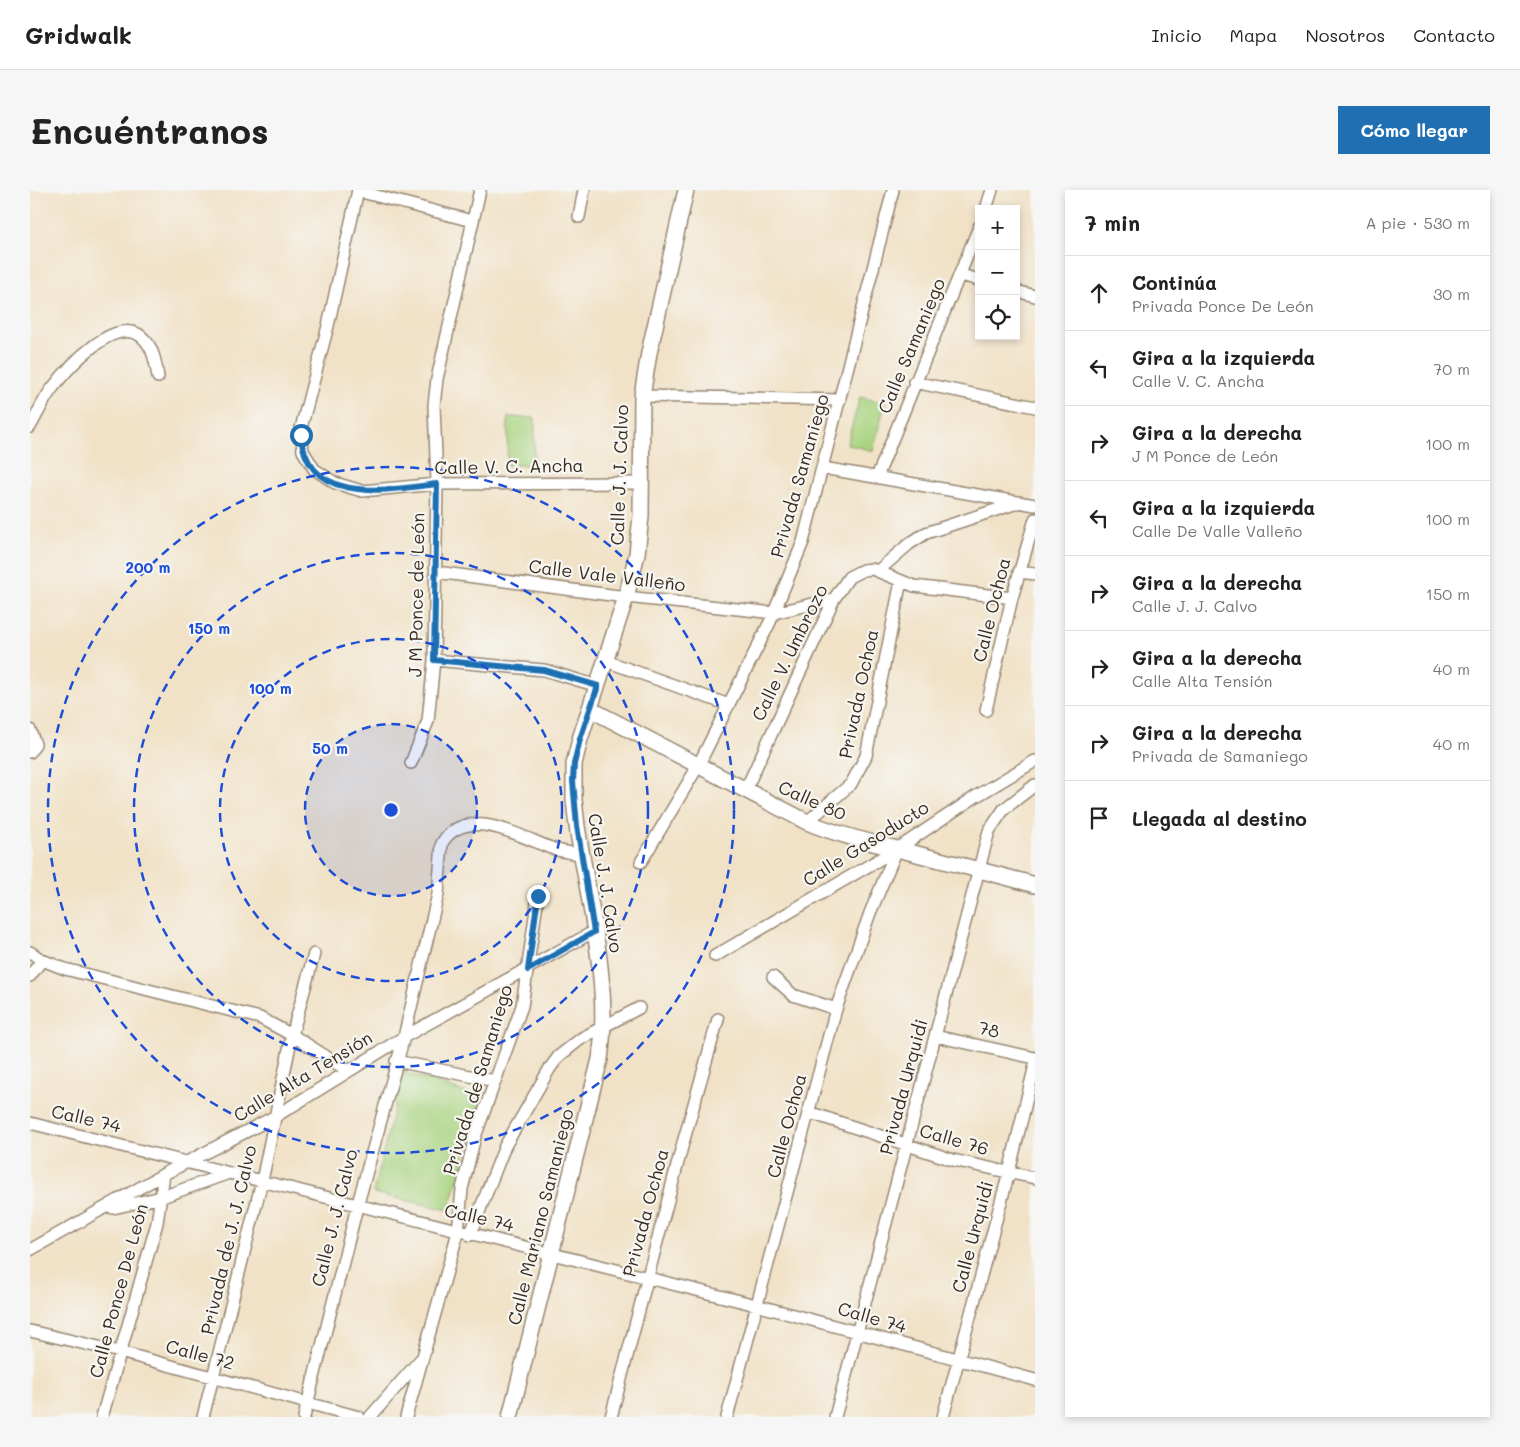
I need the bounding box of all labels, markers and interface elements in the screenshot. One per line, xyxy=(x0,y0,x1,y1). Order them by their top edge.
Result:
text: Gridwalk xyxy=(25,19,132,50)
text: Inicio xyxy=(1151,23,1202,47)
text: Mapa xyxy=(1230,23,1277,47)
text: Nosotros xyxy=(1305,23,1385,47)
text: Contacto xyxy=(1413,23,1495,47)
button: Cómo llegar xyxy=(1338,106,1490,154)
text: Encuéntranos xyxy=(30,107,269,153)
map controls xyxy=(975,205,1020,340)
button: + xyxy=(975,205,1020,250)
text: 7 min xyxy=(1085,209,1140,236)
text: A pie · 530 m xyxy=(1365,212,1470,233)
button: − xyxy=(975,250,1020,295)
text: Continúa xyxy=(1132,270,1217,295)
street label: Calle Samaniego xyxy=(872,274,951,417)
icon: ahead xyxy=(1085,279,1113,307)
text: 30 m xyxy=(1433,283,1470,304)
button: locate xyxy=(975,295,1020,340)
text: Privada Ponce De León xyxy=(1132,295,1314,316)
text: Gira a la izquierda xyxy=(1132,345,1315,370)
icon: left xyxy=(1085,354,1113,382)
text: 70 m xyxy=(1433,358,1470,379)
text: Calle V. C. Ancha xyxy=(1132,370,1265,391)
street label: Privada Samaniego xyxy=(764,391,834,560)
street label: Calle J. J. Calvo xyxy=(605,404,633,546)
text: Gira a la derecha xyxy=(1132,420,1302,445)
route start xyxy=(290,424,313,447)
icon: right xyxy=(1085,429,1113,457)
text: 100 m xyxy=(1425,433,1470,454)
text: J M Ponce de León xyxy=(1132,445,1278,466)
street label: Calle V. C. Ancha xyxy=(434,453,584,479)
text: Gira a la izquierda xyxy=(1132,495,1315,520)
icon: left xyxy=(1085,504,1113,532)
text: 100 m xyxy=(1425,508,1470,529)
street label: J M Ponce de León xyxy=(403,513,429,677)
text: Calle De Valle Valleño xyxy=(1132,520,1302,541)
street label: Calle Vale Valleño xyxy=(527,553,687,597)
street label: Calle Ochoa xyxy=(966,555,1016,665)
text: 200 m xyxy=(126,557,171,577)
text: Gira a la derecha xyxy=(1132,570,1302,595)
icon: right xyxy=(1085,579,1113,607)
street label: Calle V. Umbrozo xyxy=(746,580,833,725)
text: 150 m xyxy=(1426,583,1470,604)
text: Calle J. J. Calvo xyxy=(1132,595,1257,616)
text: 150 m xyxy=(188,618,230,638)
street label: Privada Ochoa xyxy=(833,627,883,761)
text: Gira a la derecha xyxy=(1132,645,1302,670)
icon: right xyxy=(1085,654,1113,682)
text: 40 m xyxy=(1433,658,1470,679)
text: Calle Alta Tensión xyxy=(1132,670,1272,691)
text: 100 m xyxy=(248,678,292,698)
text: Gira a la derecha xyxy=(1132,720,1302,745)
icon: right xyxy=(1085,729,1113,757)
text: 40 m xyxy=(1433,733,1470,754)
text: 50 m xyxy=(312,738,348,758)
text: Privada de Samaniego xyxy=(1132,745,1308,766)
street label: Calle 80 xyxy=(775,774,850,826)
street label: Calle Gasoducto xyxy=(798,795,933,892)
centre of rings xyxy=(382,801,400,819)
icon: arrive xyxy=(1085,804,1113,832)
text: Llegada al destino xyxy=(1132,806,1307,831)
street label: Calle J. J. Calvo xyxy=(583,811,629,955)
route end xyxy=(527,885,550,908)
street label: Privada de Samaniego xyxy=(437,981,518,1178)
street label: 78 xyxy=(976,1015,1002,1043)
street label: Privada Urquidi xyxy=(873,1016,933,1157)
street label: Calle Alta Tensión xyxy=(229,1025,376,1127)
street label: Calle Ochoa xyxy=(761,1071,811,1180)
street label: Calle 74 xyxy=(49,1098,124,1138)
street label: Calle Mariano Samaniego xyxy=(501,1106,579,1328)
street label: Calle 76 xyxy=(917,1118,992,1160)
street label: Privada de J. J. Calvo xyxy=(195,1142,262,1337)
street label: Calle J. J. Calvo xyxy=(305,1146,363,1289)
street label: Privada Ochoa xyxy=(616,1146,674,1279)
street label: Calle Urquidi xyxy=(946,1178,998,1295)
street label: Calle 74 xyxy=(442,1197,517,1237)
street label: Calle Ponce De León xyxy=(83,1201,153,1381)
street label: Calle 74 xyxy=(835,1296,910,1338)
street label: Calle 72 xyxy=(163,1333,237,1375)

